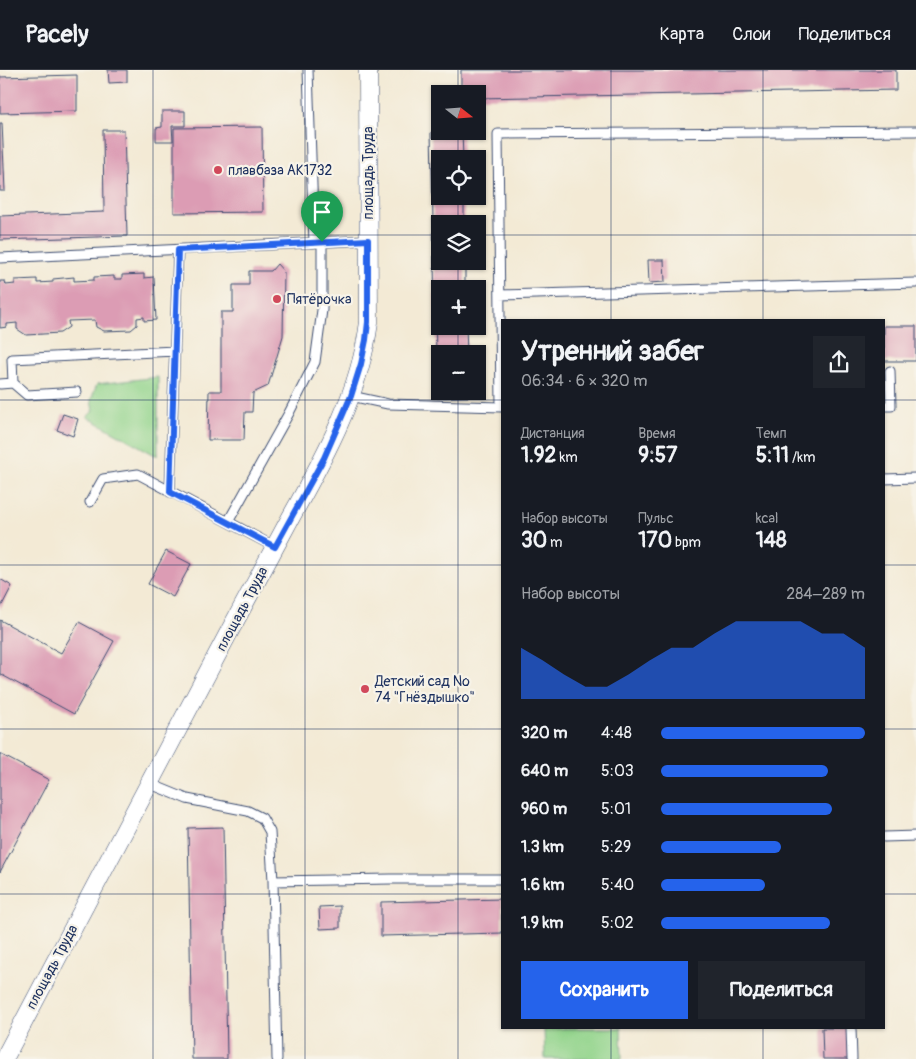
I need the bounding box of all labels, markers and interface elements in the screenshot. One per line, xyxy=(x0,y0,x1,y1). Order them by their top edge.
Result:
text: Pacely xyxy=(25,20,88,49)
text: Карта xyxy=(660,23,704,46)
text: Слои xyxy=(732,23,770,46)
text: Поделиться xyxy=(798,23,891,46)
north arrow xyxy=(431,85,486,140)
map controls xyxy=(431,85,486,400)
street label: площадь Труда xyxy=(360,127,377,219)
button: locate xyxy=(431,150,486,205)
place label: плавбаза АК1732 xyxy=(228,162,333,179)
marker: плавбаза АК1732 xyxy=(212,164,224,176)
pin xyxy=(301,191,343,242)
icon: arrive xyxy=(308,198,336,226)
button: layers xyxy=(431,215,486,270)
button: + xyxy=(431,280,486,335)
place label: Пятёрочка xyxy=(287,291,351,308)
marker: Пятёрочка xyxy=(271,293,283,305)
text: Утренний забег xyxy=(521,334,704,369)
button: share xyxy=(813,336,865,388)
button: − xyxy=(431,345,486,400)
text: 06:34 · 6 × 320 m xyxy=(521,371,647,391)
text: Дистанция xyxy=(521,425,585,442)
text: Время xyxy=(638,425,676,442)
text: Темп xyxy=(756,425,787,442)
text: 1.92 xyxy=(521,442,556,469)
text: 9:57 xyxy=(638,442,677,469)
text: 5:11 xyxy=(756,442,789,469)
text: km xyxy=(556,449,578,466)
text: /km xyxy=(789,449,815,466)
text: Набор высоты xyxy=(521,510,608,527)
text: Пульс xyxy=(638,510,674,527)
text: kcal xyxy=(756,510,778,527)
text: 30 xyxy=(521,527,547,554)
text: 170 xyxy=(638,527,672,554)
text: 148 xyxy=(756,527,787,554)
text: m xyxy=(547,534,563,551)
text: bpm xyxy=(672,534,701,551)
street label: площадь Труда xyxy=(213,564,271,654)
text: Набор высоты xyxy=(521,584,620,604)
text: 284–289 m xyxy=(786,584,865,604)
place label: Детский сад № 74 "Гнёздышко" xyxy=(374,673,475,706)
marker: Детский сад № 74 "Гнёздышко" xyxy=(359,683,371,695)
text: 320 m xyxy=(521,723,567,743)
text: 4:48 xyxy=(601,723,632,743)
text: 640 m xyxy=(521,761,568,781)
text: 5:03 xyxy=(601,761,634,781)
text: 960 m xyxy=(521,799,567,819)
text: 5:01 xyxy=(601,799,631,819)
text: 1.3 km xyxy=(521,837,564,857)
text: 5:29 xyxy=(601,837,631,857)
text: 1.6 km xyxy=(521,875,564,895)
text: 5:40 xyxy=(601,875,634,895)
text: 1.9 km xyxy=(521,913,563,933)
text: 5:02 xyxy=(601,913,634,933)
street label: площадь Труда xyxy=(23,922,81,1012)
button: Сохранить xyxy=(521,961,688,1019)
button: Поделиться xyxy=(698,961,865,1019)

